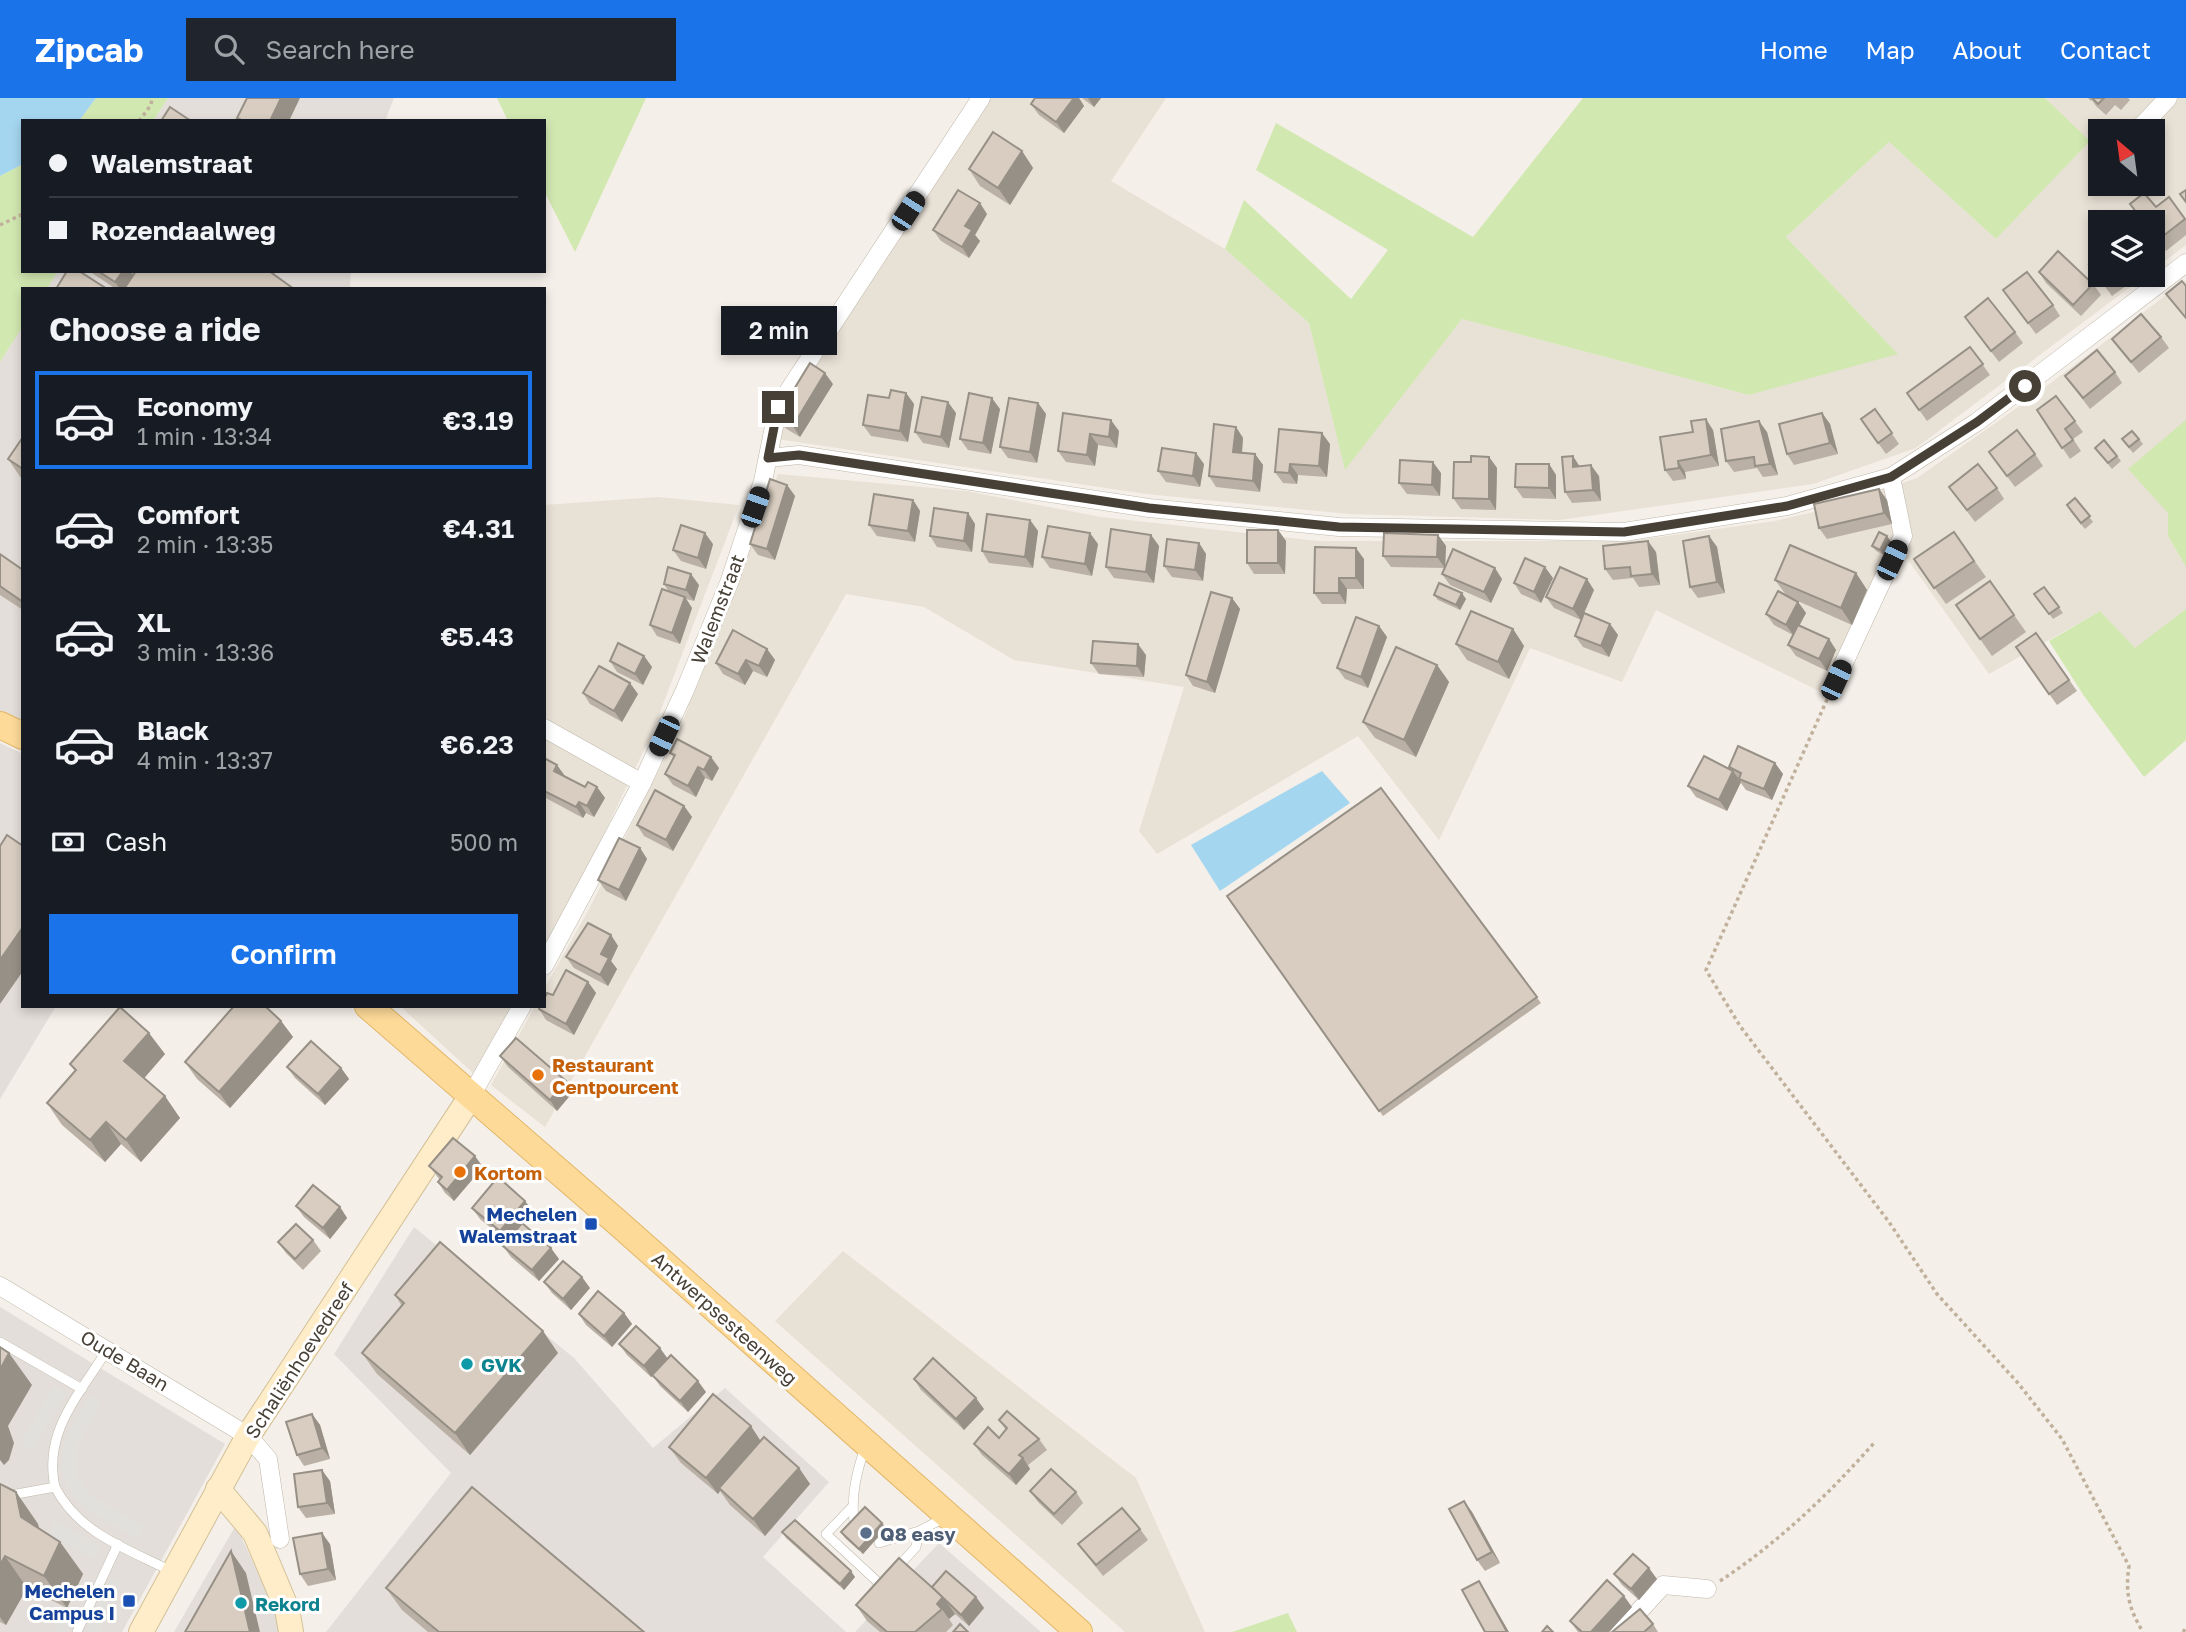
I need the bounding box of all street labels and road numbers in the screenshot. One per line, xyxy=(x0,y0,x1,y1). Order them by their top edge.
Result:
street label: Walemstraat xyxy=(686,551,748,667)
street label: Antwerpsesteenweg xyxy=(648,1247,802,1389)
street label: Schaliënhoevedreef xyxy=(240,1278,358,1442)
street label: Oude Baan xyxy=(77,1325,173,1395)

